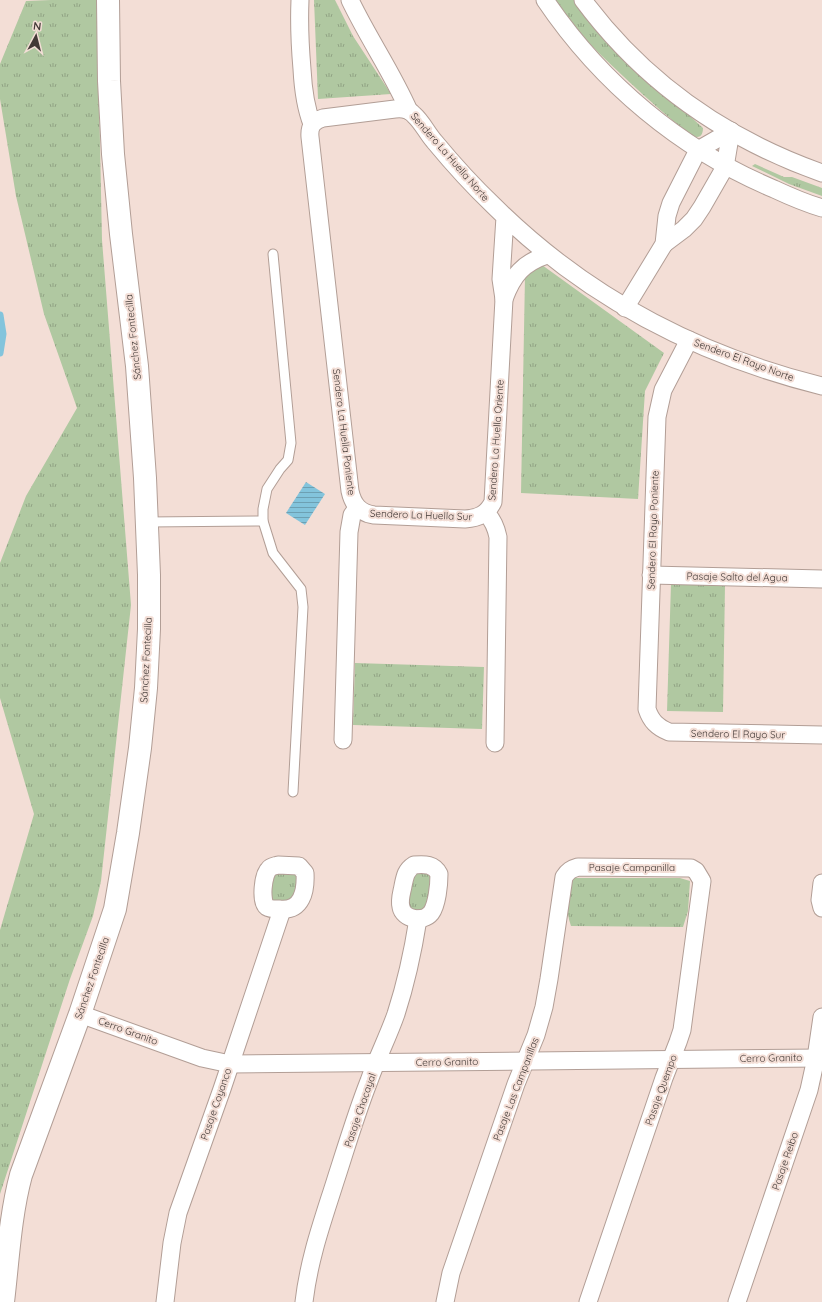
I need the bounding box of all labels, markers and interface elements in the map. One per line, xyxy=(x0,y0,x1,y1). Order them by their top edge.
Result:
north arrow xyxy=(16,16,56,56)
text: N xyxy=(32,19,42,34)
street label: Sendero La Huella Norte xyxy=(408,110,492,204)
street label: Sánchez Fontecilla xyxy=(122,294,144,380)
street label: Sendero El Rayo Norte xyxy=(692,336,796,384)
street label: Sendero La Huella Poniente xyxy=(330,368,358,496)
street label: Sendero La Huella Oriente xyxy=(485,379,507,501)
street label: Sendero El Rayo Poniente xyxy=(644,470,662,590)
street label: Sendero La Huella Sur xyxy=(370,507,473,523)
street label: Pasaje Salto del Agua xyxy=(686,570,788,584)
street label: Sánchez Fontecilla xyxy=(137,617,155,703)
street label: Sendero El Rayo Sur xyxy=(691,727,785,741)
street label: Pasaje Campanilla xyxy=(589,861,675,874)
street label: Sánchez Fontecilla xyxy=(72,935,112,1021)
street label: Cerro Granito xyxy=(96,1014,160,1048)
street label: Pasaje Las Campanillas xyxy=(490,1035,542,1143)
street label: Cerro Granito xyxy=(740,1051,802,1065)
street label: Pasaje Quempo xyxy=(642,1053,680,1127)
street label: Cerro Granito xyxy=(416,1055,478,1069)
street label: Pasaje Coyanco xyxy=(198,1066,234,1142)
street label: Pasaje Chacayal xyxy=(341,1071,379,1149)
street label: Pasaje Reibo xyxy=(769,1130,801,1192)

